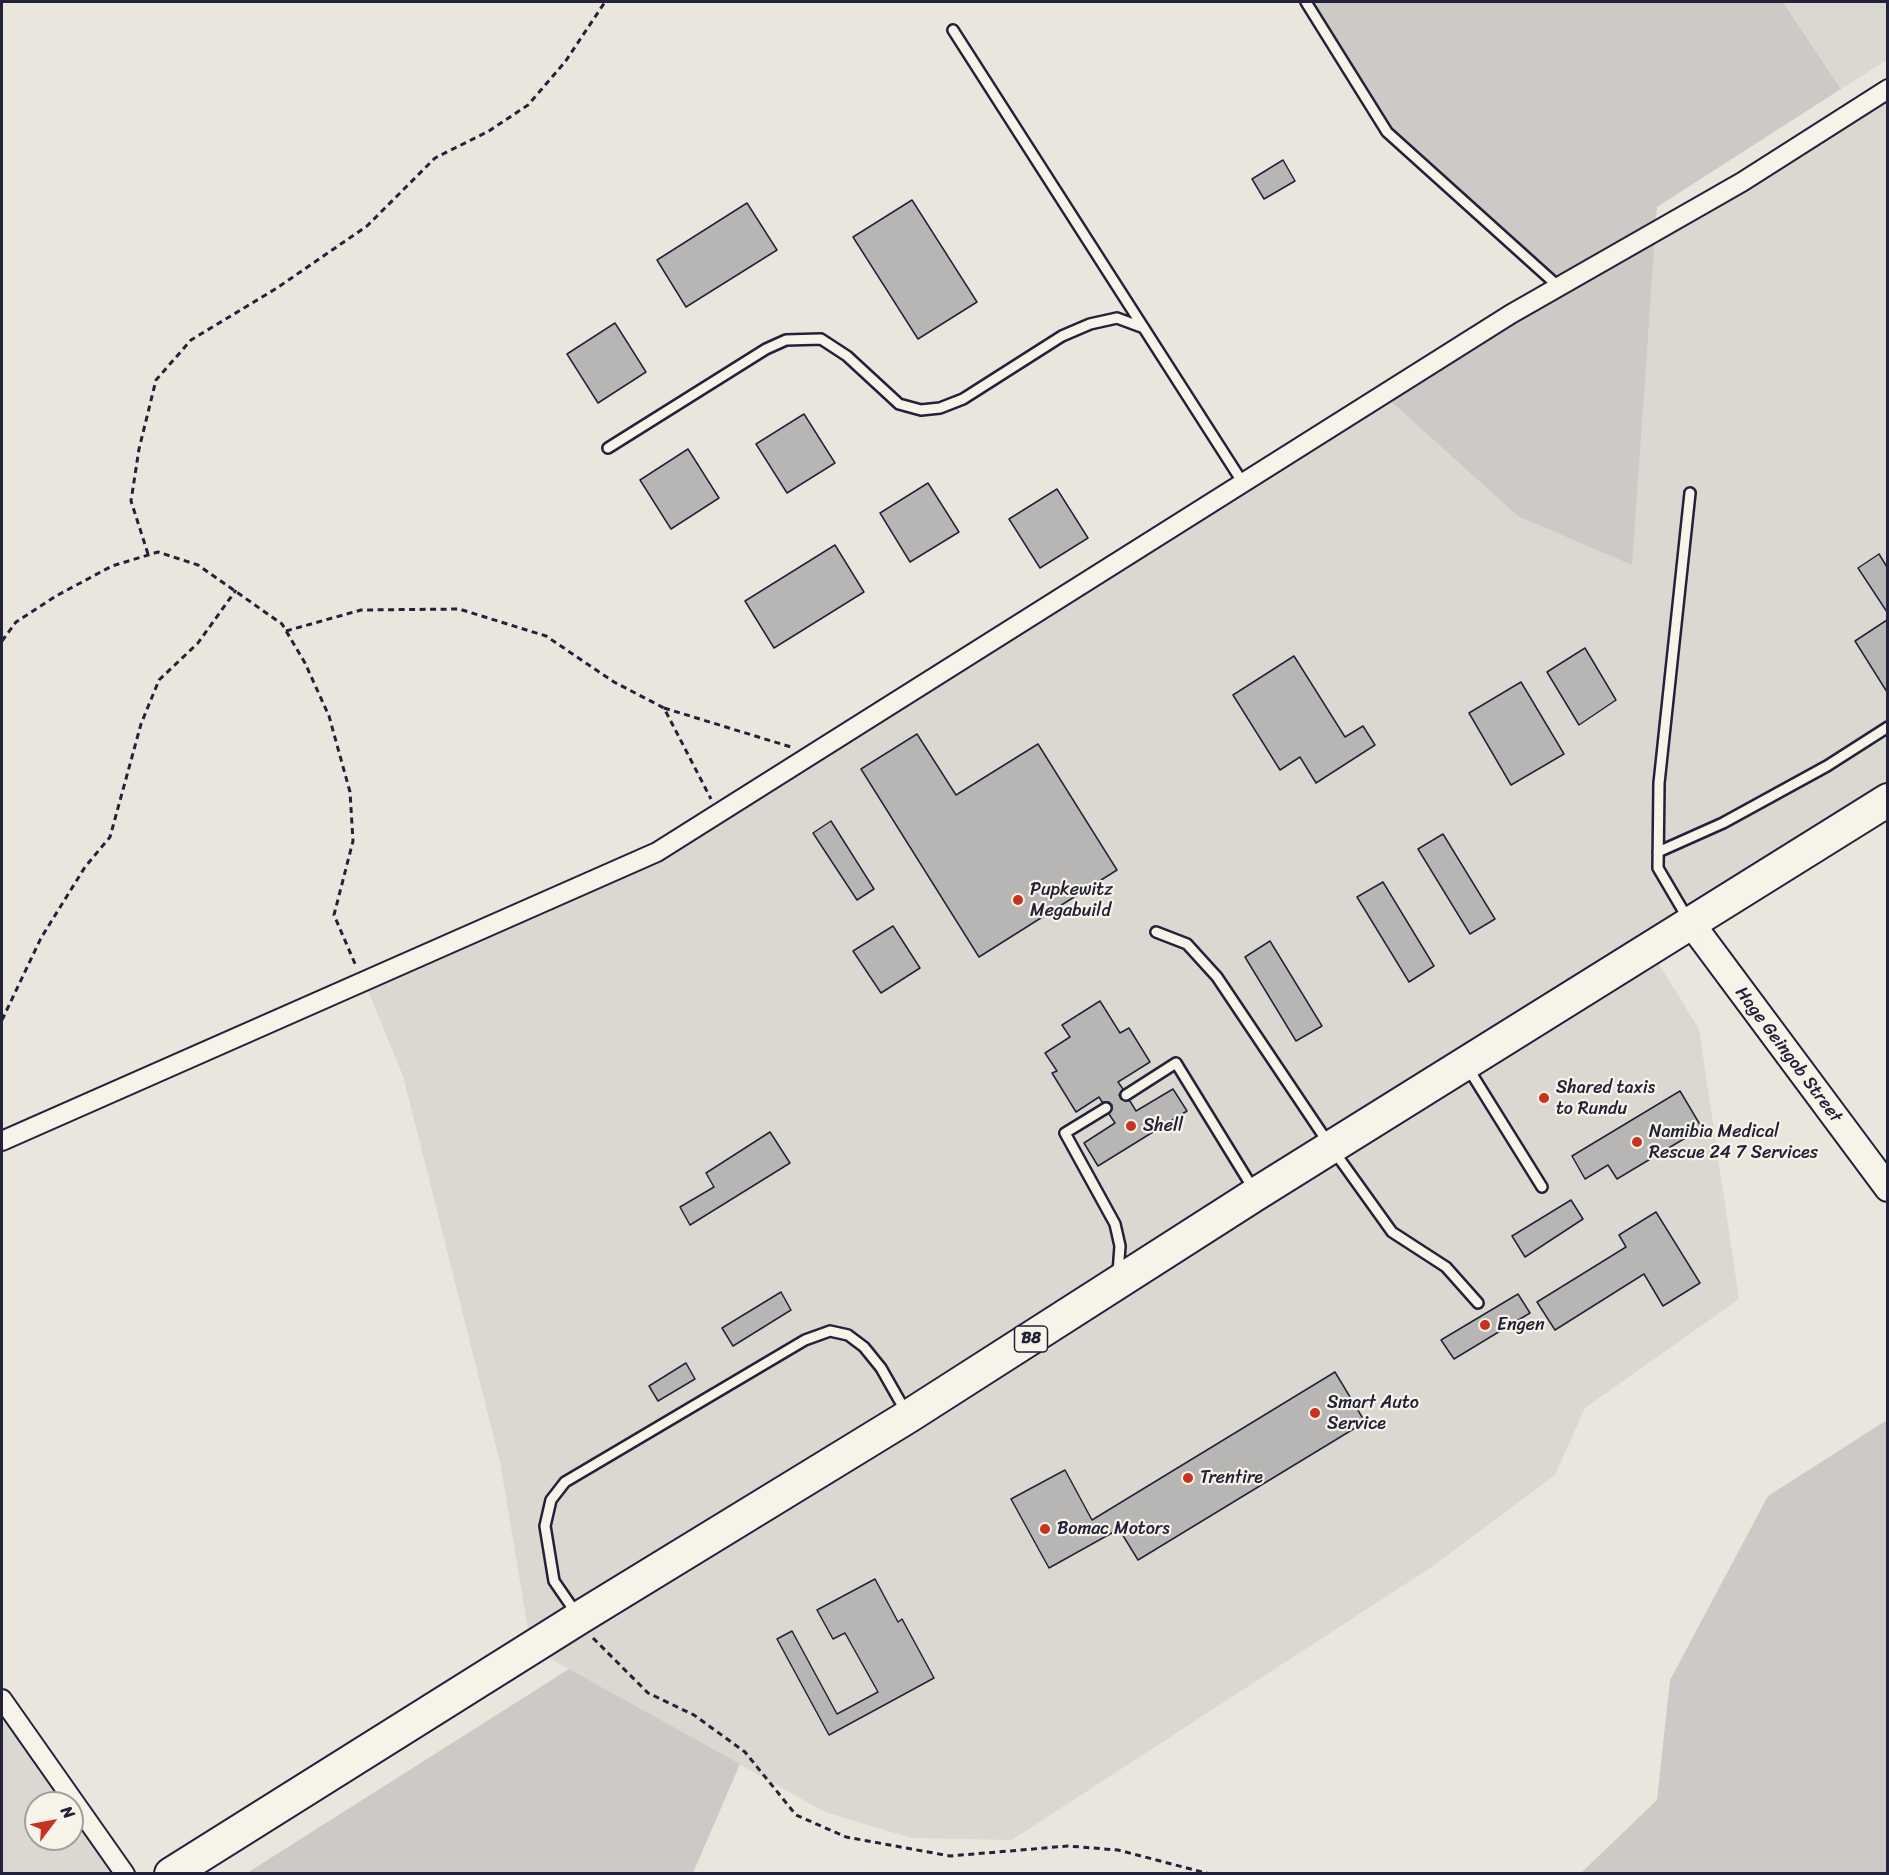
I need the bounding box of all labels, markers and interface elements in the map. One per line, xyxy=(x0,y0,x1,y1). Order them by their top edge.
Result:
place label: Pupkewitz Megabuild xyxy=(1030,879,1113,922)
marker: Pupkewitz Megabuild xyxy=(1011,893,1025,907)
street label: Hage Geingob Street xyxy=(1730,983,1846,1127)
place label: Shared taxis to Rundu xyxy=(1556,1077,1655,1120)
marker: Shared taxis to Rundu xyxy=(1537,1091,1551,1105)
place label: Shell xyxy=(1143,1115,1183,1137)
marker: Shell xyxy=(1124,1119,1138,1133)
place label: Namibia Medical Rescue 24 7 Services xyxy=(1649,1121,1818,1164)
marker: Namibia Medical Rescue 24 7 Services xyxy=(1630,1135,1644,1149)
place label: Engen xyxy=(1497,1314,1545,1336)
marker: Engen xyxy=(1478,1318,1492,1332)
road number: B8 xyxy=(1014,1326,1048,1352)
place label: Smart Auto Service xyxy=(1327,1392,1419,1434)
marker: Smart Auto Service xyxy=(1308,1406,1322,1420)
place label: Trentire xyxy=(1200,1467,1263,1489)
marker: Trentire xyxy=(1181,1471,1195,1485)
place label: Bomac Motors xyxy=(1057,1518,1170,1540)
marker: Bomac Motors xyxy=(1038,1522,1052,1536)
north arrow xyxy=(24,1791,84,1851)
text: N xyxy=(53,1800,83,1825)

